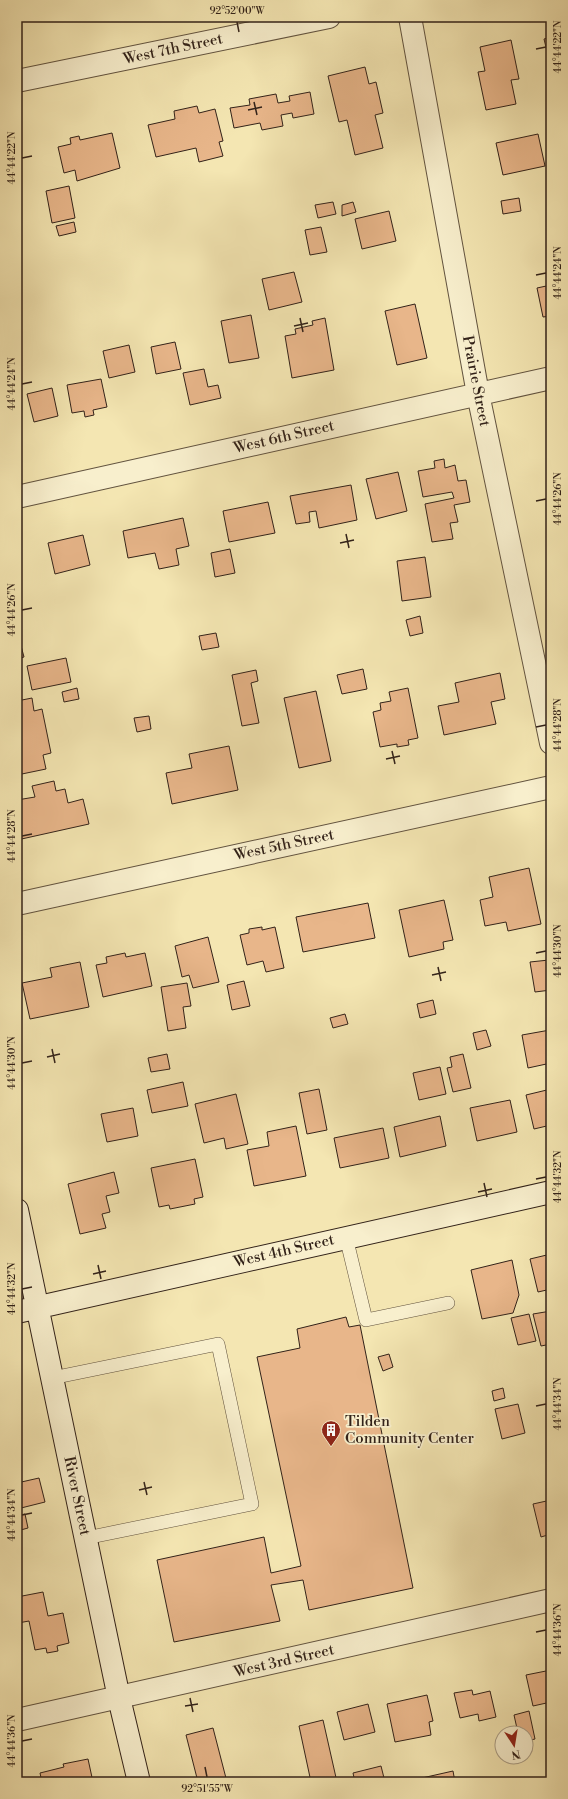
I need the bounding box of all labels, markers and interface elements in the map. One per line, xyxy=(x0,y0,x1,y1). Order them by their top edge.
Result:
text: 92°52'00"W xyxy=(209,5,265,17)
text: 44°44'22"N xyxy=(552,20,564,73)
street label: West 7th Street xyxy=(121,29,225,69)
text: 44°44'22"N xyxy=(6,131,18,184)
text: 44°44'24"N xyxy=(552,246,564,300)
street label: Prairie Street xyxy=(458,334,494,429)
text: 44°44'24"N xyxy=(6,357,18,411)
street label: West 6th Street xyxy=(231,416,337,458)
text: 44°44'26"N xyxy=(552,472,564,526)
text: 44°44'26"N xyxy=(6,583,18,637)
text: 44°44'28"N xyxy=(552,698,564,752)
text: 44°44'28"N xyxy=(6,809,18,863)
street label: West 5th Street xyxy=(231,825,336,865)
text: 44°44'30"N xyxy=(552,924,564,978)
text: 44°44'30"N xyxy=(6,1036,18,1090)
text: 44°44'32"N xyxy=(552,1150,564,1203)
street label: West 4th Street xyxy=(231,1230,337,1272)
text: 44°44'32"N xyxy=(6,1262,18,1315)
text: 44°44'34"N xyxy=(552,1377,564,1431)
place label: Tilden Community Center xyxy=(345,1412,475,1448)
building icon: Tilden Community Center xyxy=(320,1419,342,1447)
street label: River Street xyxy=(59,1455,95,1538)
text: 44°44'34"N xyxy=(6,1488,18,1542)
text: 44°44'36"N xyxy=(552,1603,564,1657)
street label: West 3rd Street xyxy=(231,1640,337,1682)
text: 44°44'36"N xyxy=(6,1714,18,1768)
north arrow xyxy=(494,1725,534,1765)
text: N xyxy=(510,1746,522,1762)
text: 92°51'55"W xyxy=(181,1783,234,1795)

